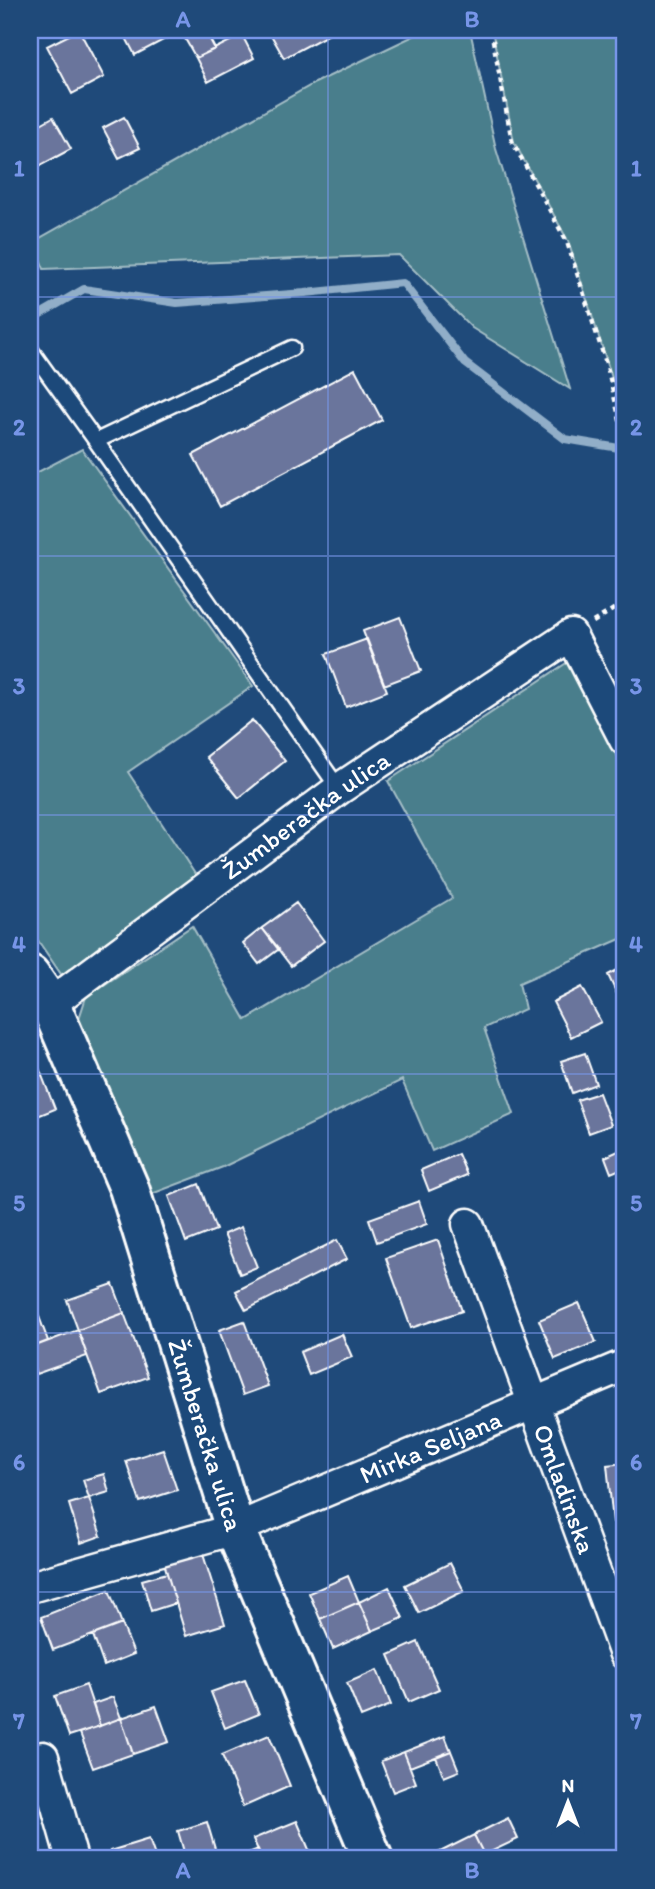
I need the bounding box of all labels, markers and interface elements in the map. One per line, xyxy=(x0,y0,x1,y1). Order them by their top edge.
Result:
text: A xyxy=(175,5,191,33)
text: B xyxy=(465,5,480,33)
text: 1 xyxy=(14,154,25,182)
text: 1 xyxy=(631,154,642,182)
text: 2 xyxy=(13,413,26,441)
text: 2 xyxy=(630,413,643,441)
text: 3 xyxy=(13,672,26,700)
text: 3 xyxy=(630,672,643,700)
street label: Žumberačka ulica xyxy=(215,744,396,887)
text: 4 xyxy=(12,930,26,958)
text: 4 xyxy=(629,930,643,958)
text: 5 xyxy=(13,1189,25,1217)
text: 5 xyxy=(630,1189,642,1217)
street label: Žumberačka ulica xyxy=(161,1335,251,1535)
street label: Mirka Seljana xyxy=(355,1403,506,1491)
street label: Omladinska xyxy=(526,1420,603,1559)
text: 6 xyxy=(13,1448,25,1476)
text: 6 xyxy=(630,1448,642,1476)
text: 7 xyxy=(12,1707,25,1735)
text: 7 xyxy=(629,1707,642,1735)
north arrow xyxy=(532,1766,602,1836)
text: N xyxy=(562,1774,574,1797)
text: A xyxy=(175,1856,191,1884)
text: B xyxy=(465,1856,480,1884)

